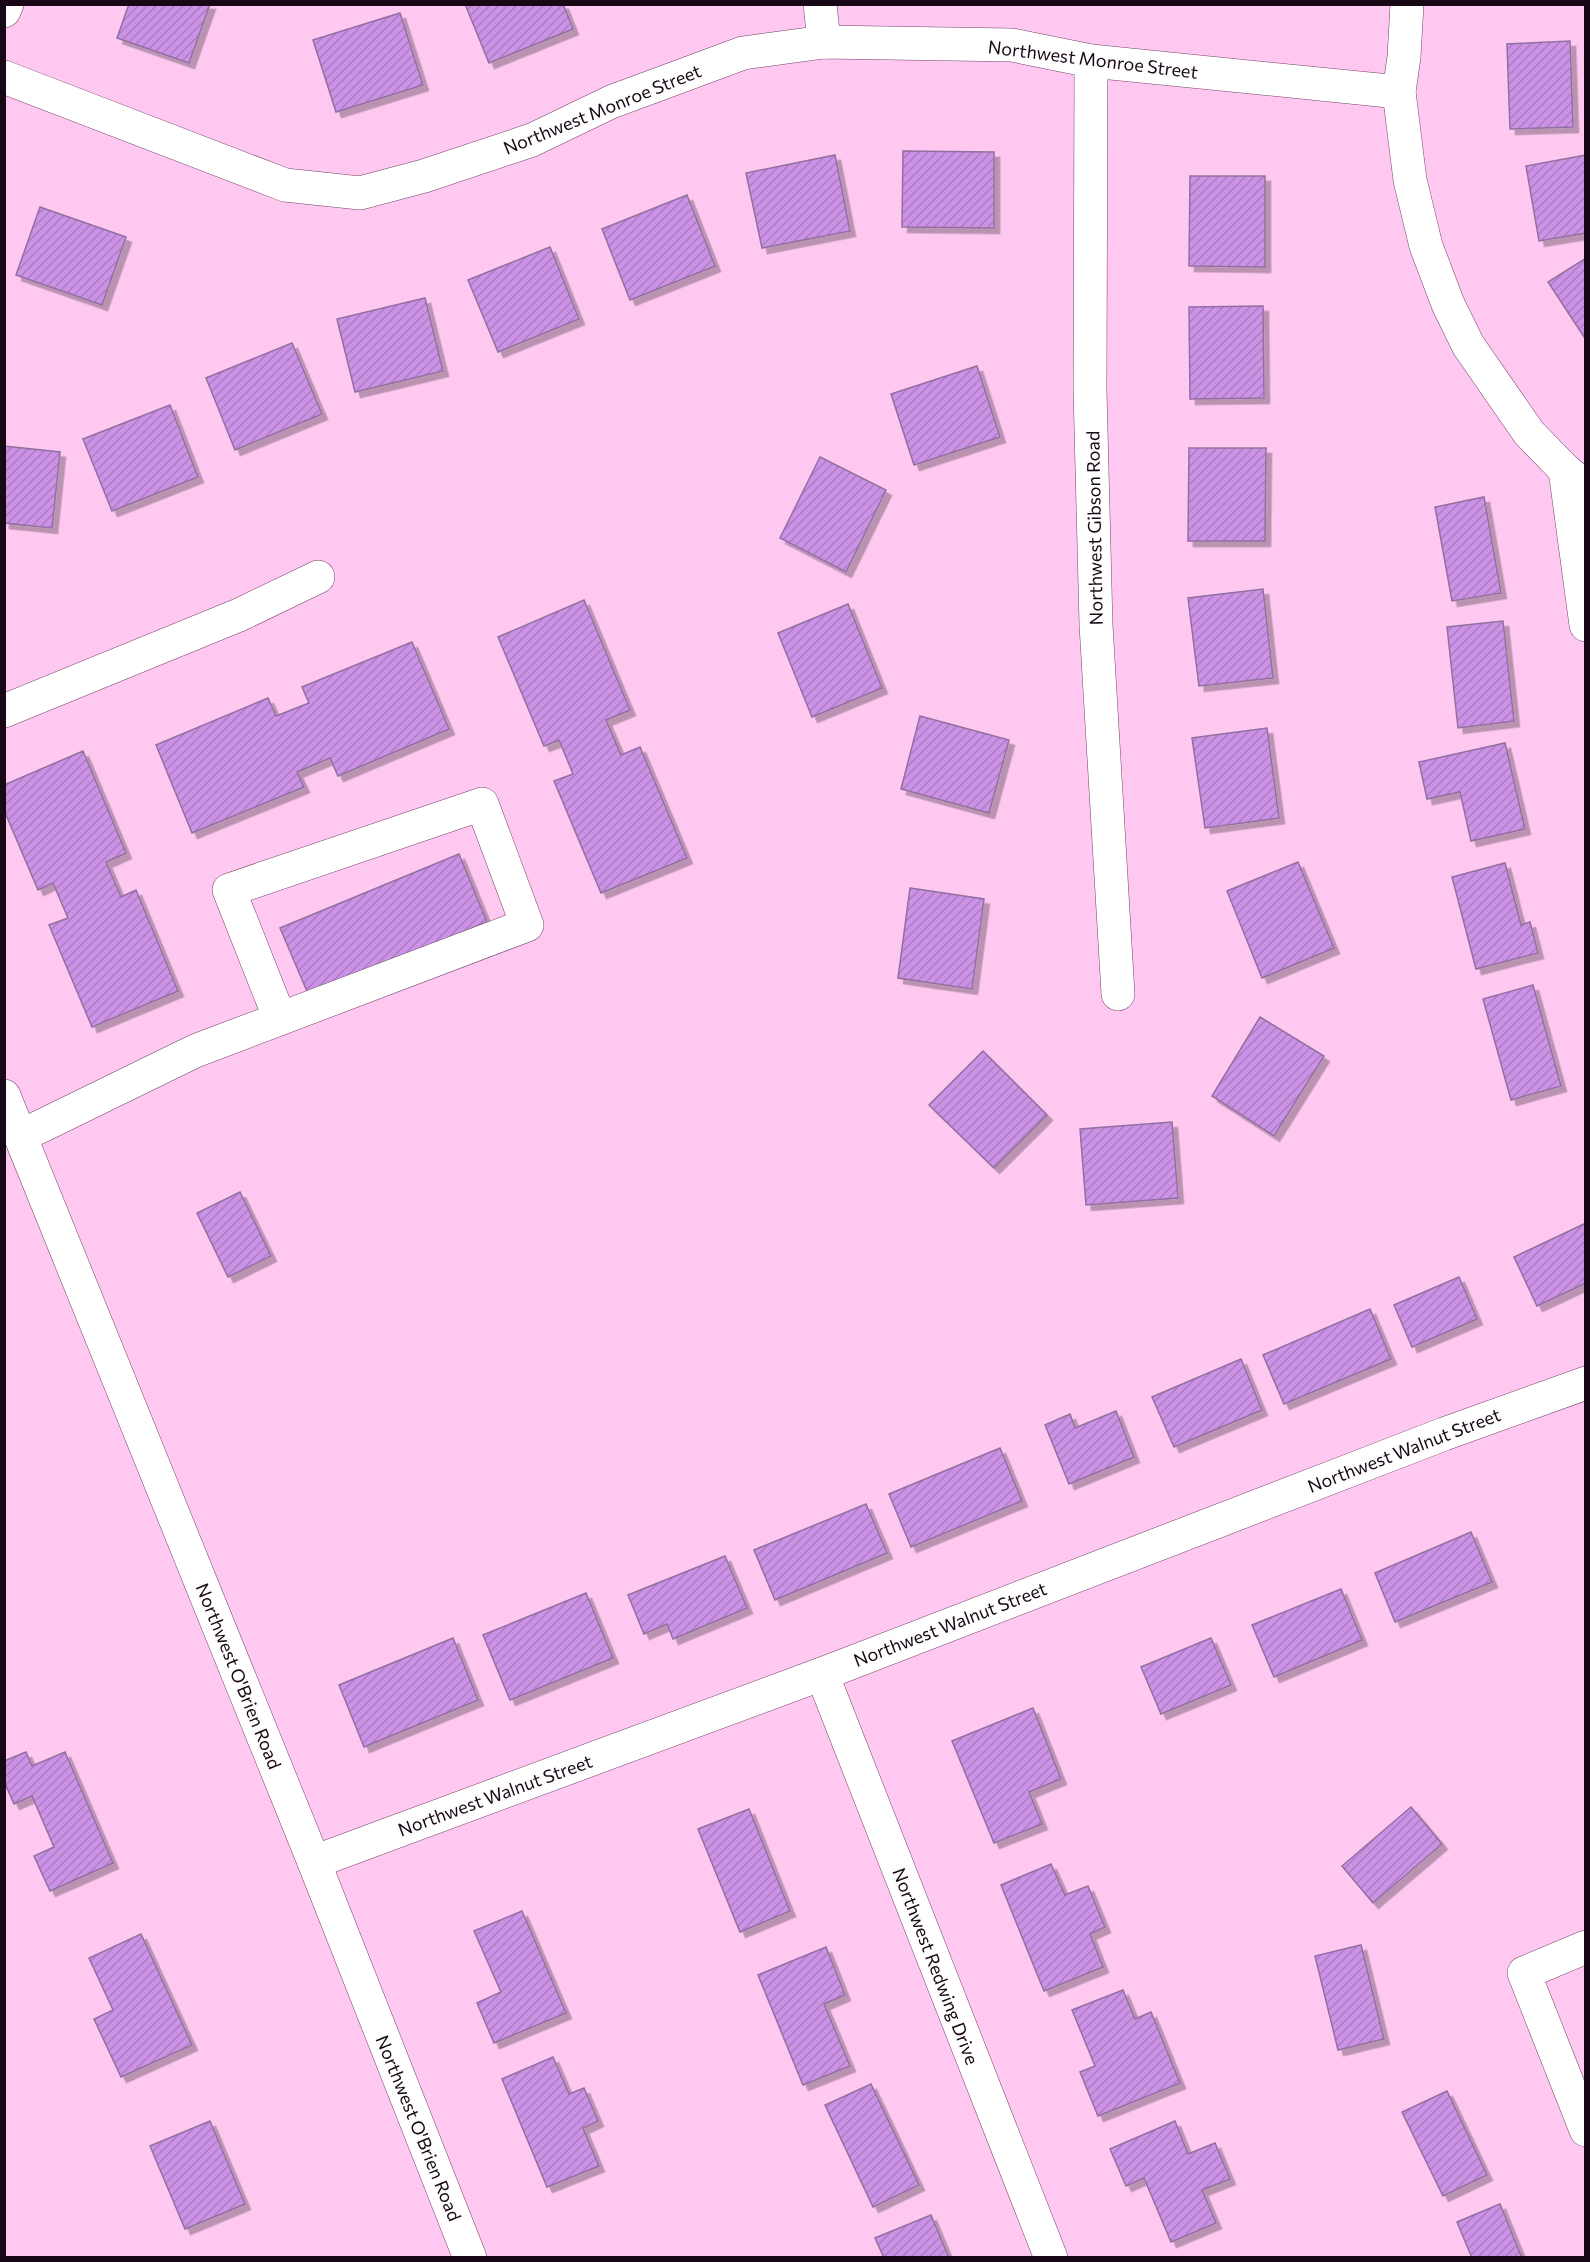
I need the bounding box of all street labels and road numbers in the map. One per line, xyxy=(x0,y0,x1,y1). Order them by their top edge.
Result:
street label: Northwest Monroe Street xyxy=(987,35,1199,83)
street label: Northwest Monroe Street xyxy=(500,59,704,159)
street label: Northwest Gibson Road xyxy=(1081,431,1107,625)
street label: Northwest Walnut Street xyxy=(1304,1403,1504,1497)
street label: Northwest Walnut Street xyxy=(850,1577,1050,1671)
street label: Northwest O'Brien Road xyxy=(192,1580,286,1772)
street label: Northwest Walnut Street xyxy=(395,1750,595,1840)
street label: Northwest Redwing Drive xyxy=(888,1865,984,2067)
street label: Northwest O'Brien Road xyxy=(372,2032,466,2224)

